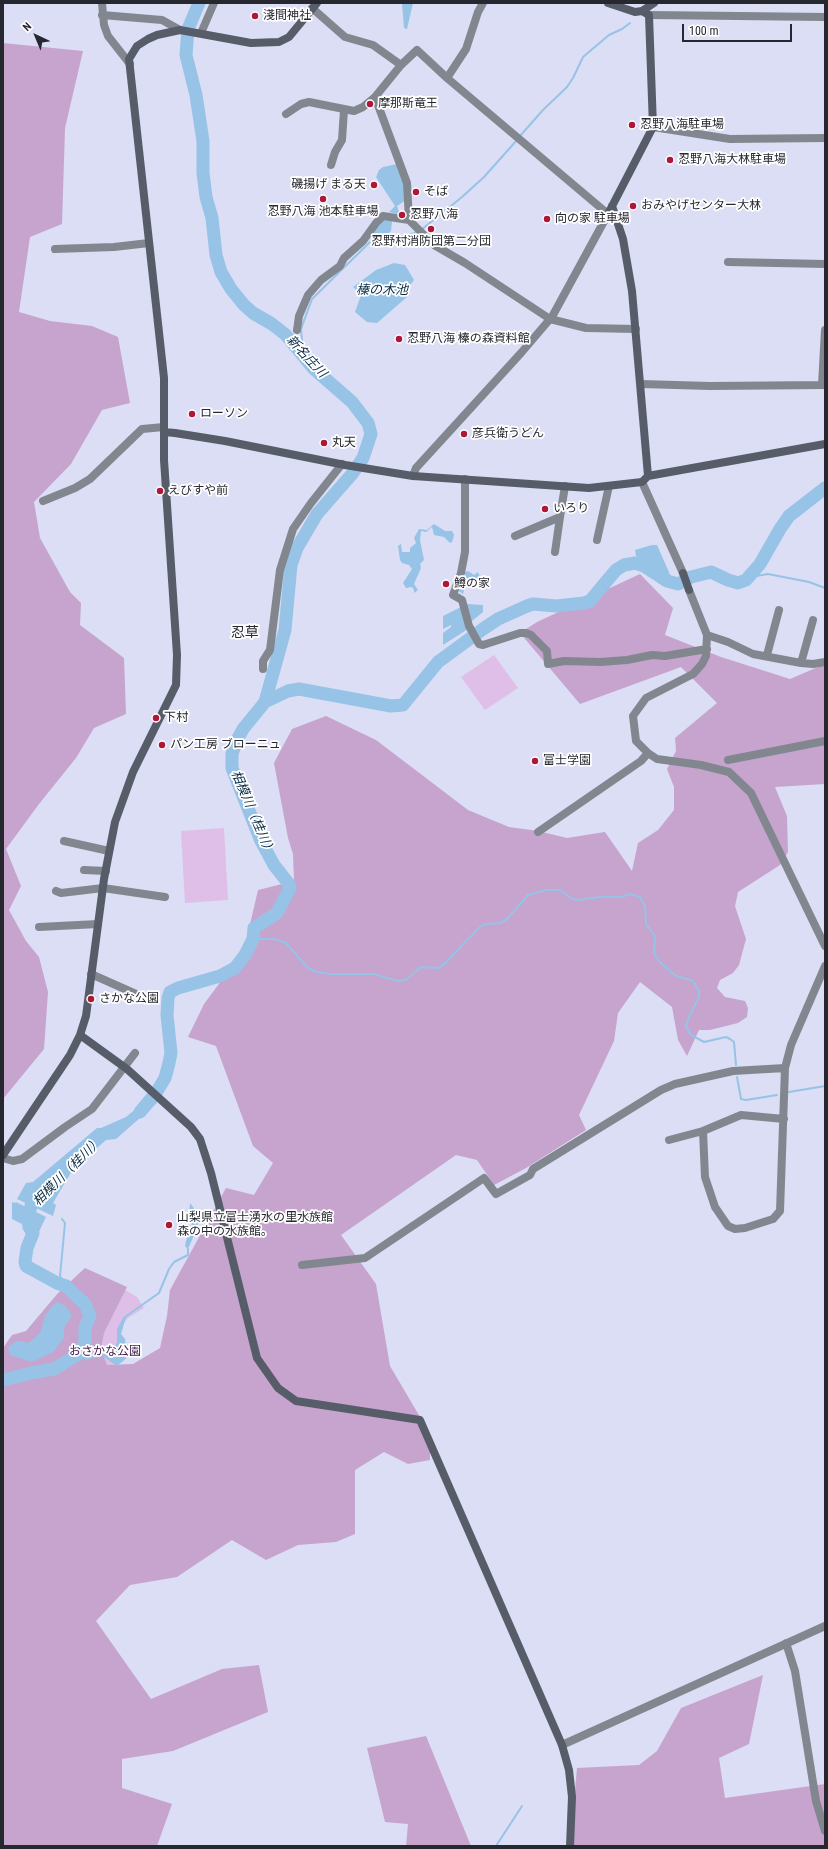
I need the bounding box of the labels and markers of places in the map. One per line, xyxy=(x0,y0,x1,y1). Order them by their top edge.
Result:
place label: 淺間神社 xyxy=(263,9,311,23)
marker: 淺間神社 xyxy=(250,11,260,21)
place label: 摩那斯竜王 xyxy=(378,97,438,111)
marker: 摩那斯竜王 xyxy=(365,99,375,109)
place label: 忍野八海駐車場 xyxy=(640,118,724,132)
marker: 忍野八海駐車場 xyxy=(627,120,637,130)
place label: 忍野八海大林駐車場 xyxy=(678,153,786,167)
marker: 忍野八海大林駐車場 xyxy=(665,155,675,165)
place label: 磯揚げ まる天 xyxy=(291,178,366,192)
marker: 磯揚げ まる天 xyxy=(369,180,379,190)
place label: そば xyxy=(424,185,448,199)
marker: そば xyxy=(411,187,421,197)
marker: 忍野八海 池本駐車場 xyxy=(318,194,328,204)
place label: おみやげセンター大林 xyxy=(641,199,761,213)
marker: おみやげセンター大林 xyxy=(628,201,638,211)
place label: 忍野八海 池本駐車場 xyxy=(268,205,378,219)
place label: 忍野八海 xyxy=(410,208,458,222)
marker: 忍野八海 xyxy=(397,210,407,220)
place label: 向の家 駐車場 xyxy=(555,212,630,226)
marker: 向の家 駐車場 xyxy=(542,214,552,224)
marker: 忍野村消防団第二分団 xyxy=(426,224,436,234)
place label: 忍野村消防団第二分団 xyxy=(371,235,491,249)
place label: 忍野八海 榛の森資料館 xyxy=(407,332,530,346)
marker: 忍野八海 榛の森資料館 xyxy=(394,334,404,344)
place label: ローソン xyxy=(200,407,248,421)
marker: ローソン xyxy=(187,409,197,419)
place label: 彦兵衛うどん xyxy=(472,427,544,441)
marker: 彦兵衛うどん xyxy=(459,429,469,439)
place label: 丸天 xyxy=(332,436,356,450)
marker: 丸天 xyxy=(319,438,329,448)
place label: えびすや前 xyxy=(168,484,228,498)
marker: えびすや前 xyxy=(155,486,165,496)
place label: いろり xyxy=(553,502,589,516)
marker: いろり xyxy=(540,504,550,514)
place label: 鱒の家 xyxy=(454,577,490,591)
marker: 鱒の家 xyxy=(441,579,451,589)
place label: 下村 xyxy=(164,711,188,725)
marker: 下村 xyxy=(151,713,161,723)
place label: パン工房 ブローニュ xyxy=(170,738,281,752)
marker: パン工房 ブローニュ xyxy=(157,740,167,750)
place label: 富士学園 xyxy=(543,754,591,768)
marker: 富士学園 xyxy=(530,756,540,766)
place label: さかな公園 xyxy=(99,992,159,1006)
marker: さかな公園 xyxy=(86,994,96,1004)
place label: 山梨県立富士湧水の里水族館 森の中の水族館。 xyxy=(177,1211,333,1239)
marker: 山梨県立富士湧水の里水族館 森の中の水族館。 xyxy=(164,1220,174,1230)

